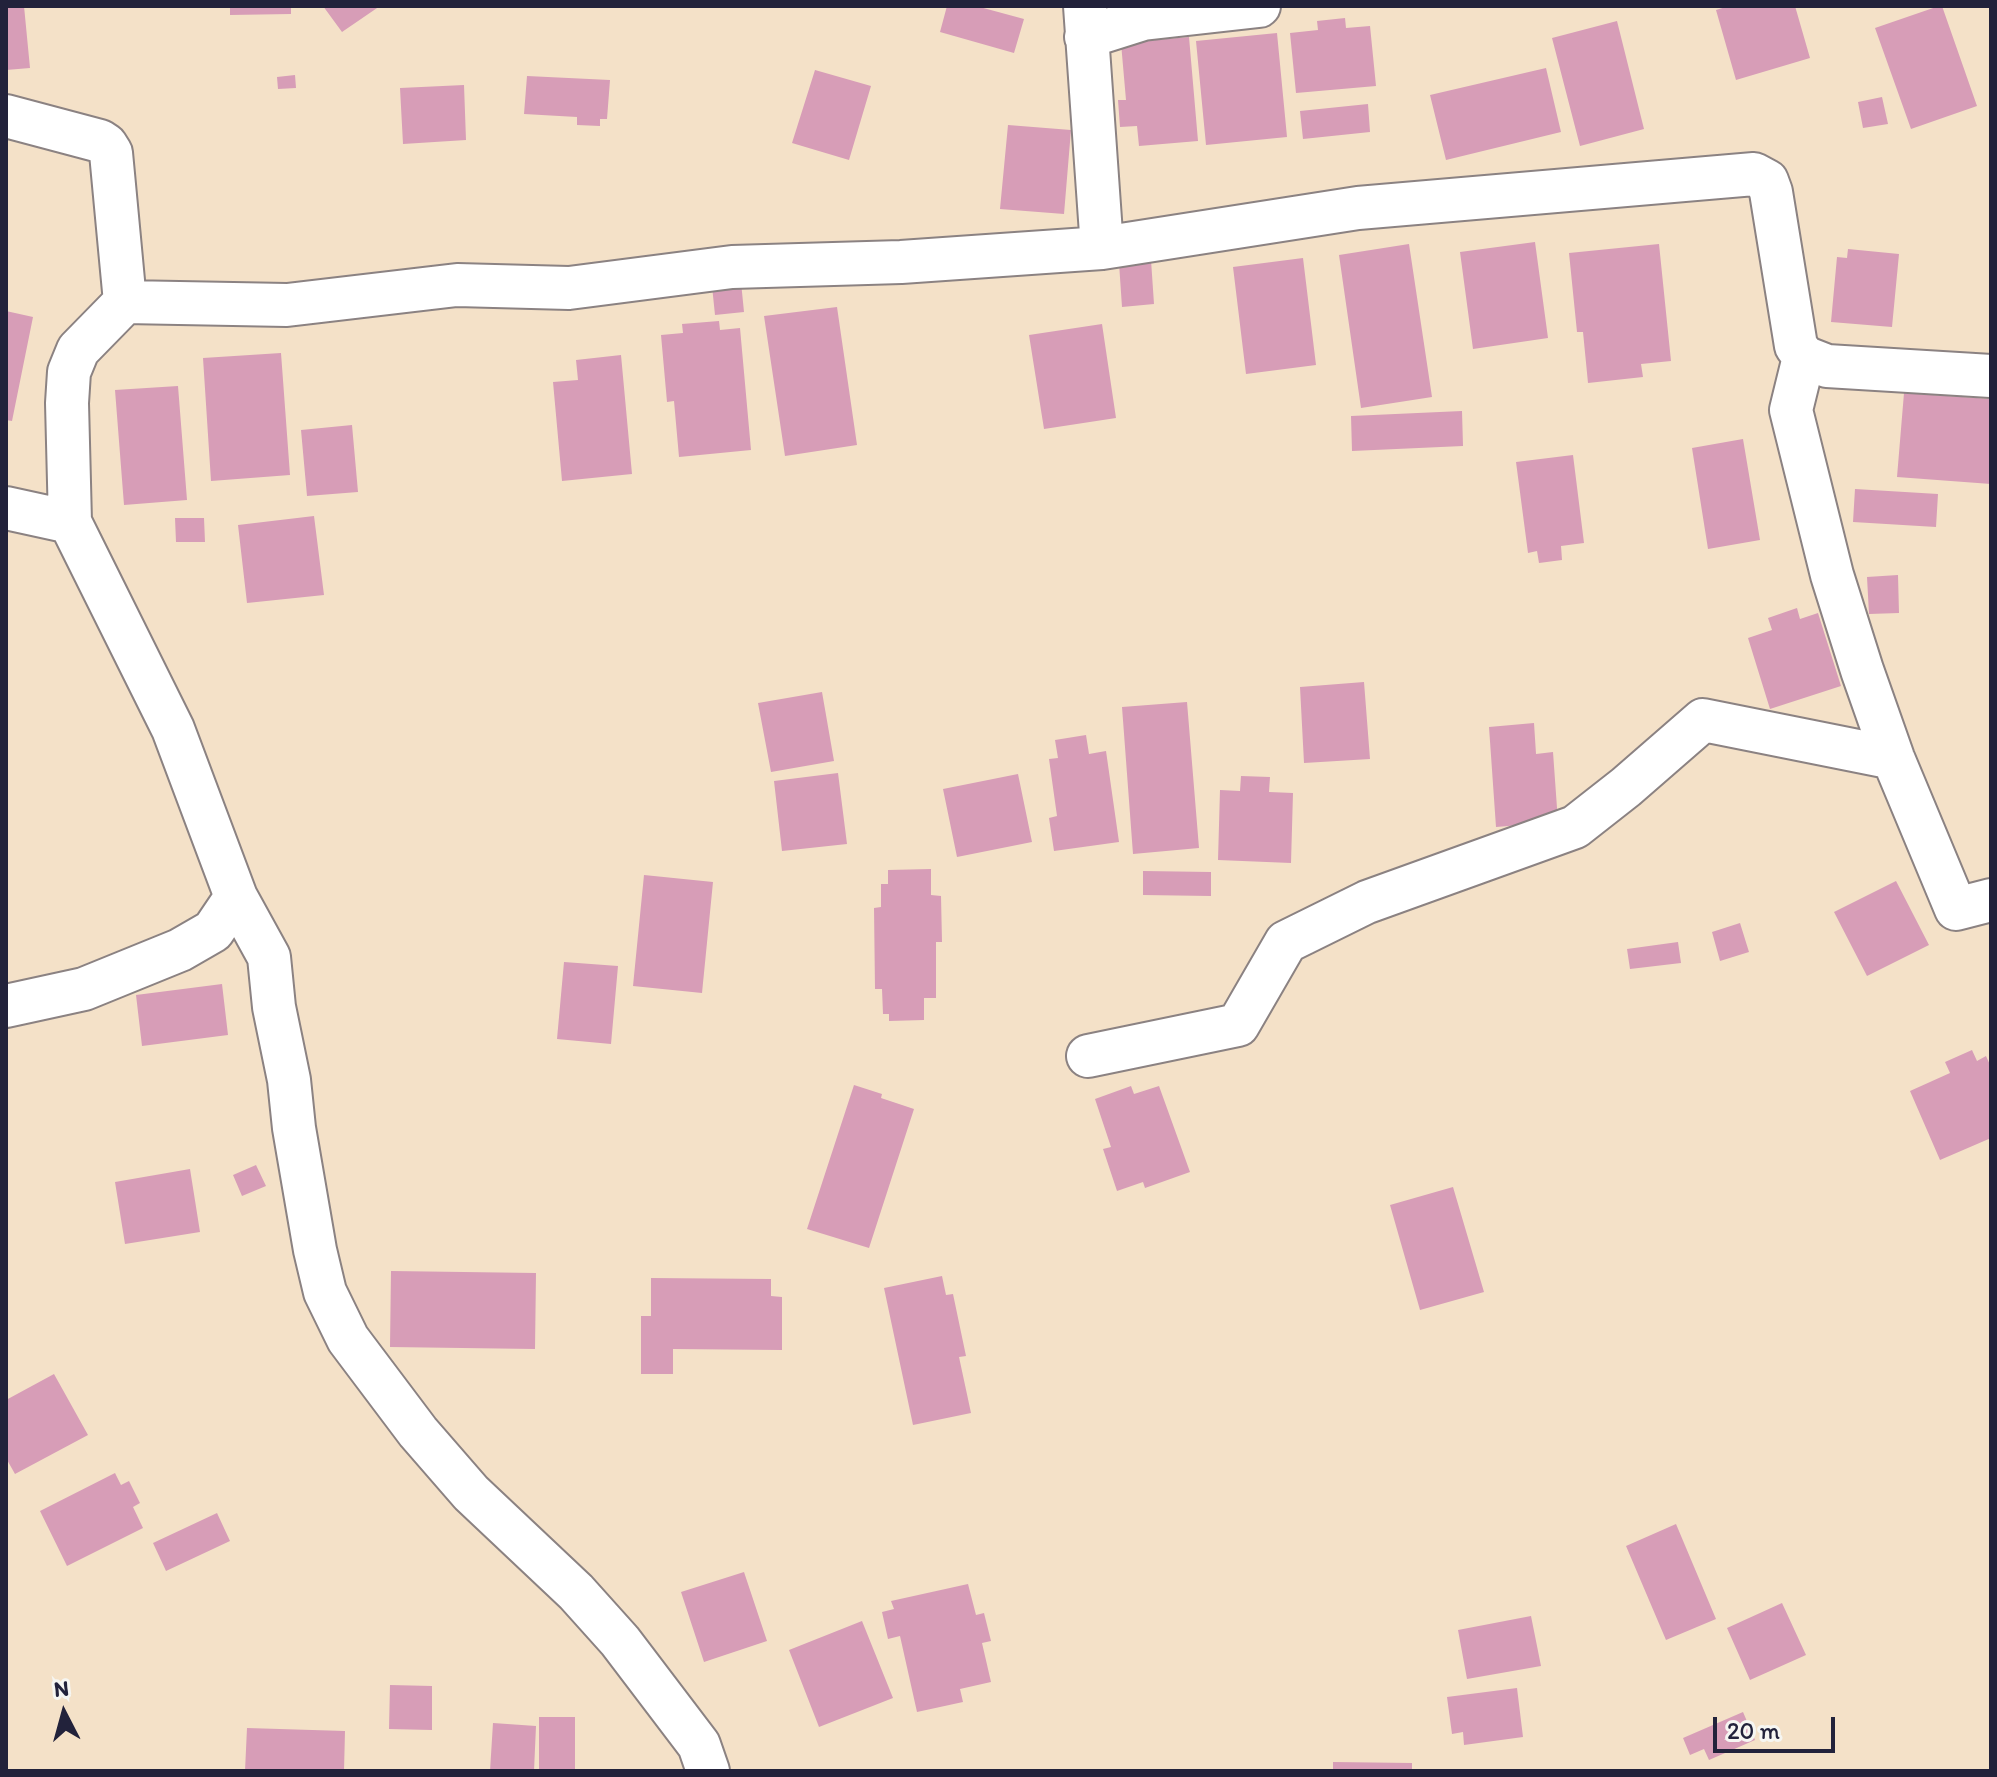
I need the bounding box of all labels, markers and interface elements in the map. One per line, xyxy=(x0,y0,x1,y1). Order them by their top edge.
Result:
north arrow xyxy=(24,1673,104,1753)
text: N xyxy=(53,1674,70,1703)
scale bar xyxy=(1717,1701,1839,1751)
text: 20 m xyxy=(1727,1716,1780,1745)

